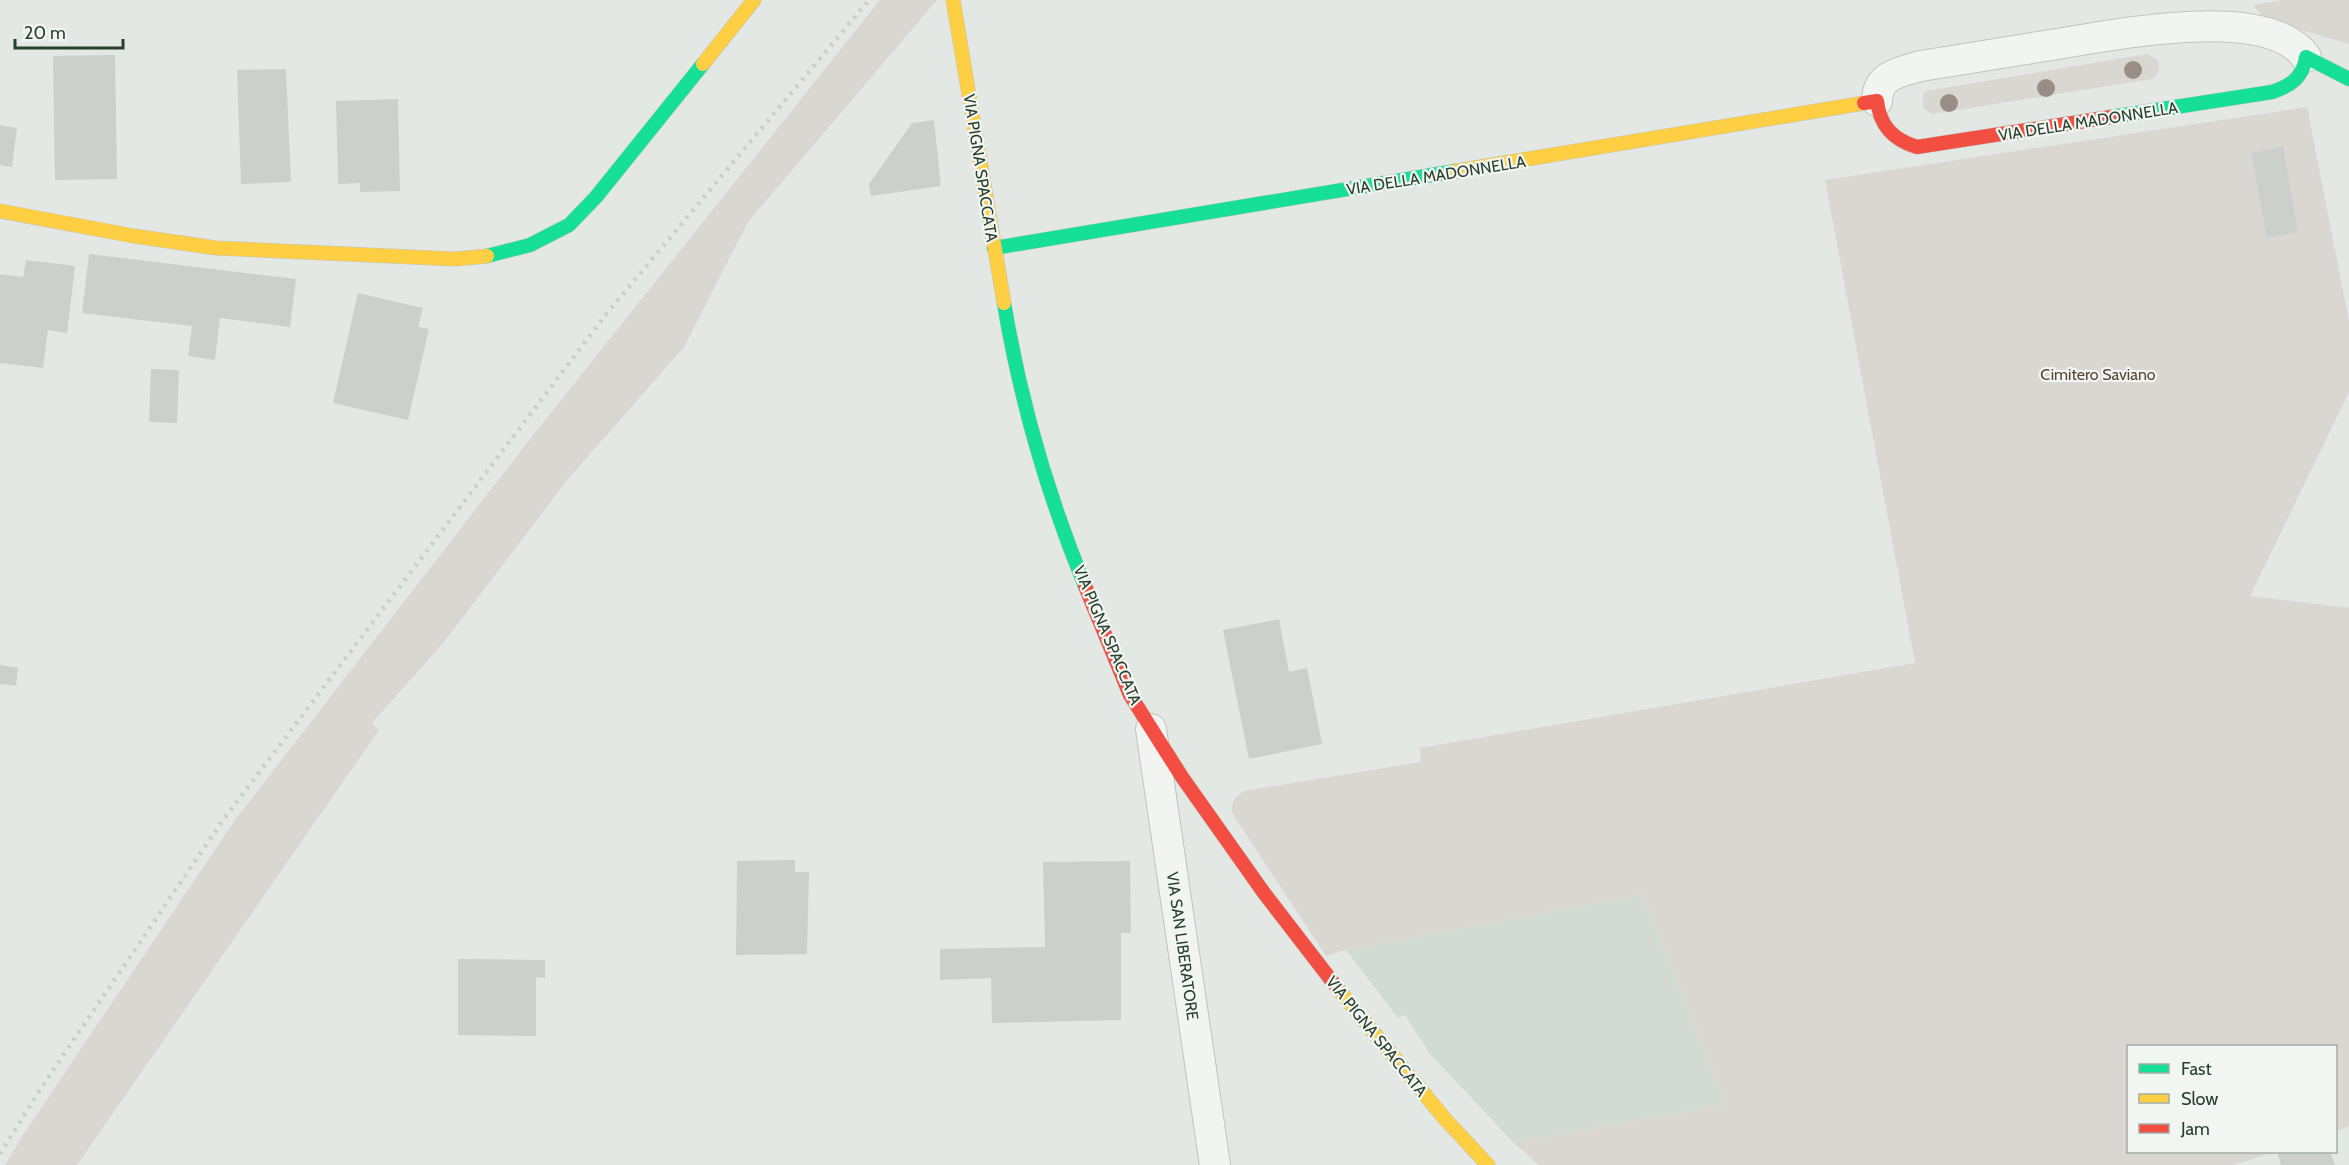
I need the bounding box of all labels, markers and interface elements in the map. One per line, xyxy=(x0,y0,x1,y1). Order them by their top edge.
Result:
scale bar xyxy=(15,12,123,50)
text: 20 m xyxy=(24,22,66,44)
street label: VIA PIGNA SPACCATA xyxy=(959,93,1002,244)
street label: VIA DELLA MADONNELLA xyxy=(1997,98,2179,145)
street label: VIA DELLA MADONNELLA xyxy=(1345,152,1527,199)
park label: Cimitero Saviano xyxy=(2040,365,2156,384)
street label: VIA PIGNA SPACCATA xyxy=(1070,563,1146,708)
street label: VIA SAN LIBERATORE xyxy=(1163,871,1202,1022)
street label: VIA PIGNA SPACCATA xyxy=(1322,972,1431,1101)
legend xyxy=(2127,1045,2337,1153)
text: Fast xyxy=(2181,1058,2212,1080)
text: Slow xyxy=(2181,1088,2218,1110)
text: Jam xyxy=(2180,1118,2210,1140)

